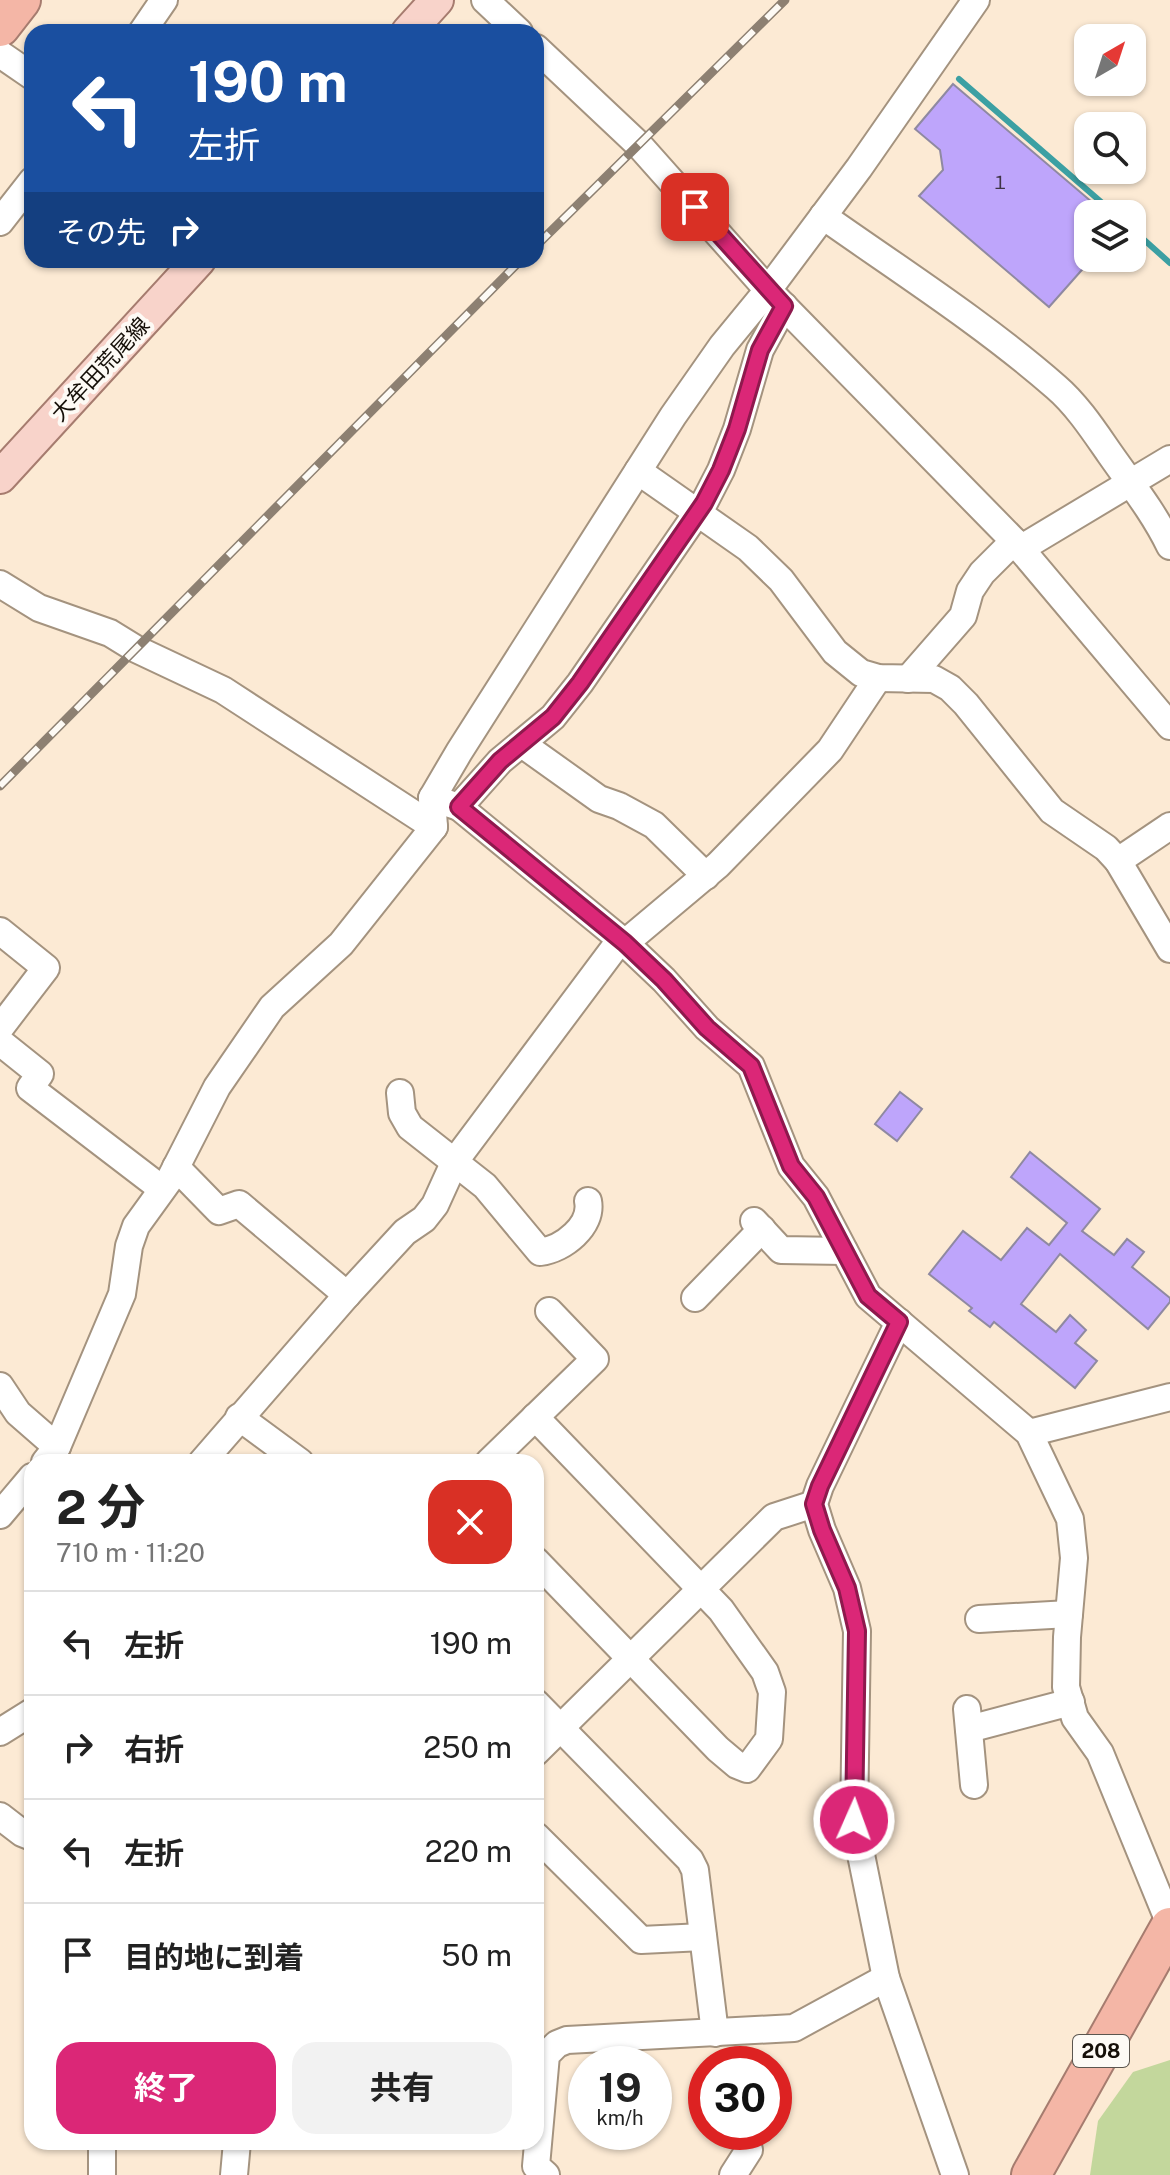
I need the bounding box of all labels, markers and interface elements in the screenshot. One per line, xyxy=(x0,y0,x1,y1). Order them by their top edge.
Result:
north arrow xyxy=(1074,24,1146,96)
map controls xyxy=(1074,24,1146,272)
text: 190 m xyxy=(188,49,348,115)
icon: left xyxy=(56,56,160,160)
button: search xyxy=(1074,112,1146,184)
text: 左折 xyxy=(188,124,260,166)
house number: １ xyxy=(991,172,1009,193)
pin xyxy=(661,173,729,241)
icon: arrive xyxy=(673,185,717,229)
button: layers xyxy=(1074,200,1146,272)
icon: right xyxy=(162,208,206,252)
text: その先 xyxy=(56,214,146,250)
street label: 大牟田荒尾線 xyxy=(45,312,155,426)
text: 2 分 xyxy=(56,1478,145,1535)
button: close xyxy=(428,1480,512,1564)
text: 710 m · 11:20 xyxy=(56,1537,205,1568)
icon: left xyxy=(56,1621,100,1665)
text: 190 m xyxy=(430,1625,512,1661)
text: 左折 xyxy=(124,1627,184,1663)
icon: right xyxy=(56,1725,100,1769)
text: 250 m xyxy=(423,1729,512,1765)
text: 右折 xyxy=(124,1731,184,1767)
position arrow xyxy=(812,1778,896,1862)
icon: left xyxy=(56,1829,100,1873)
text: 220 m xyxy=(425,1833,512,1869)
text: 左折 xyxy=(124,1835,184,1871)
icon: arrive xyxy=(56,1933,100,1977)
text: 50 m xyxy=(441,1937,512,1973)
text: 目的地に到着 xyxy=(124,1939,304,1975)
road number: 208 xyxy=(1073,2035,1129,2067)
button: 終了 xyxy=(56,2042,276,2134)
button: 共有 xyxy=(292,2042,512,2134)
speed limit sign: 30 xyxy=(688,2046,792,2150)
text: 19 xyxy=(598,2064,642,2111)
text: km/h xyxy=(596,2106,644,2130)

